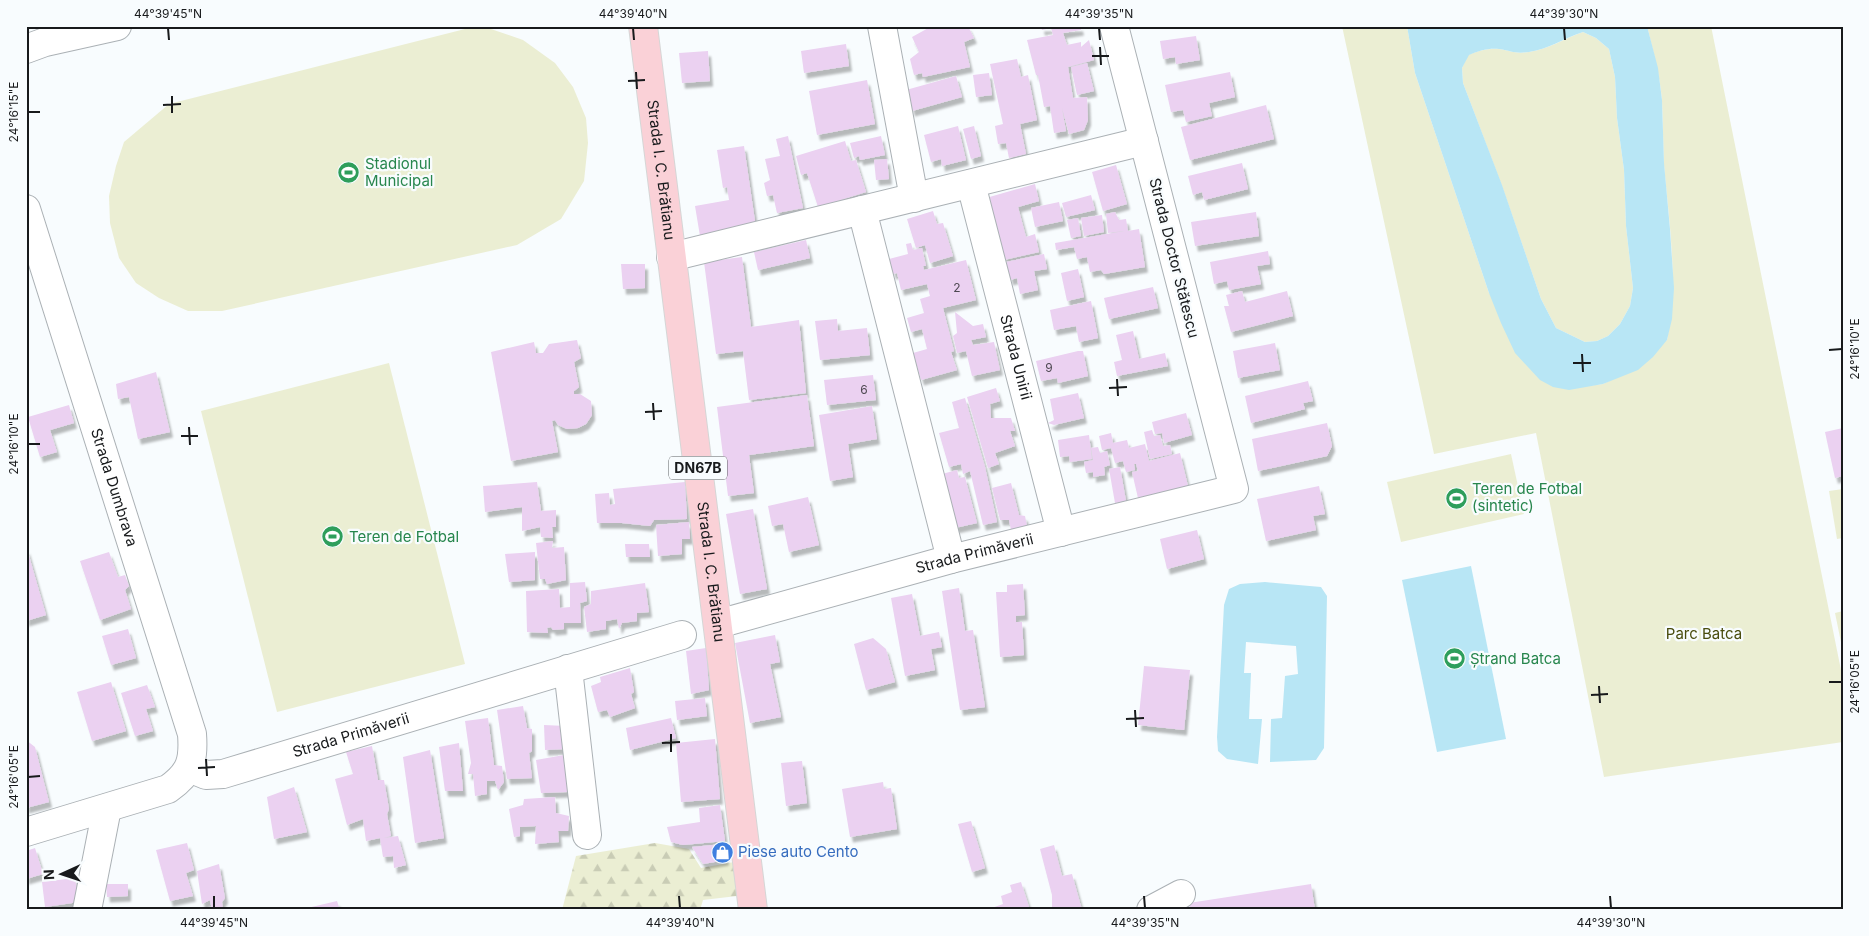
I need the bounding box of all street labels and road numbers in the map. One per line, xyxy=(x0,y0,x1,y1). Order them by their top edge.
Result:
street label: Strada I. C. Brătianu xyxy=(643,99,680,241)
street label: Strada Doctor Stătescu xyxy=(1145,176,1204,340)
street label: Strada Unirii xyxy=(996,313,1036,402)
street label: Strada Dumbrava xyxy=(87,426,142,549)
road number: DN67B xyxy=(669,456,727,479)
street label: Strada I. C. Brătianu xyxy=(693,500,730,643)
street label: Strada Primăverii xyxy=(913,529,1035,577)
street label: Strada Primăverii xyxy=(290,708,411,761)

